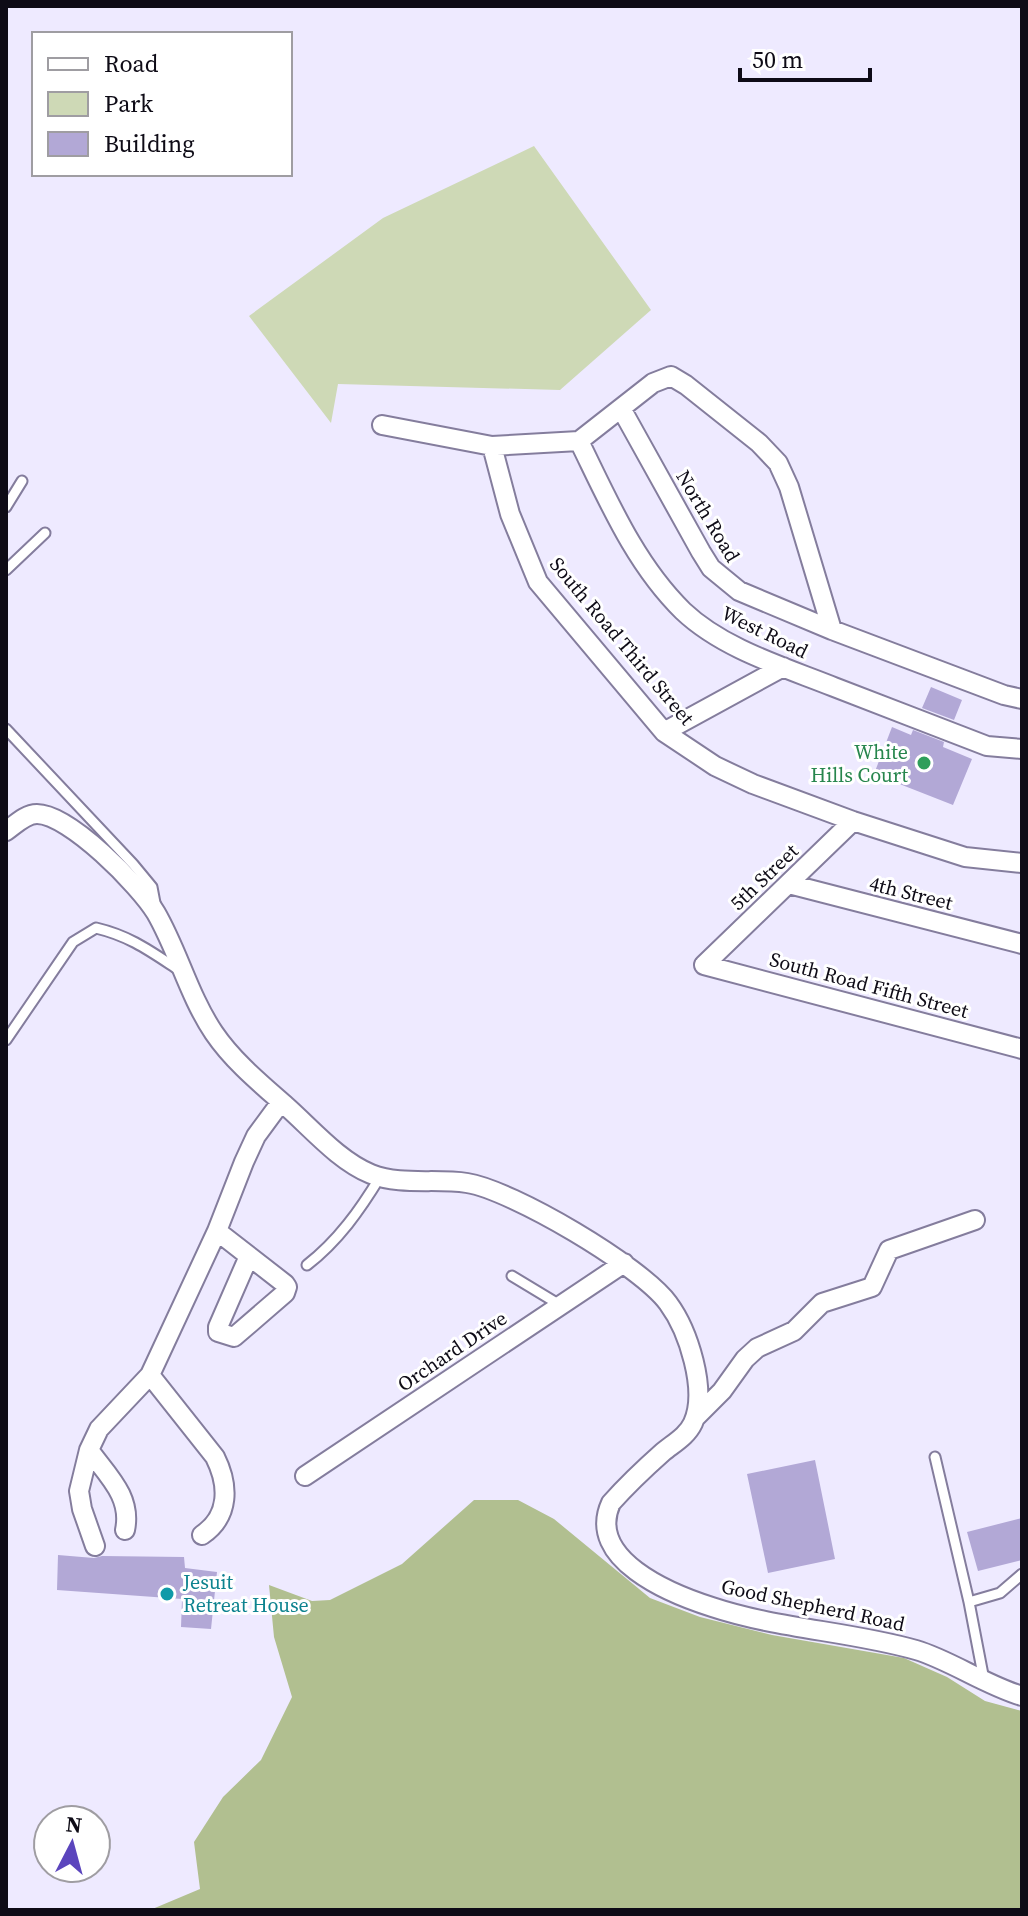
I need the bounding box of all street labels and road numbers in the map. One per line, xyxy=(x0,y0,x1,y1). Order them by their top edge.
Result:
street label: North Road xyxy=(670,465,747,568)
street label: South Road Third Street xyxy=(543,551,701,731)
street label: West Road xyxy=(717,599,814,665)
street label: 5th Street xyxy=(724,837,805,917)
street label: 4th Street xyxy=(866,869,956,917)
street label: South Road Fifth Street xyxy=(767,945,972,1025)
street label: Orchard Drive xyxy=(392,1304,512,1398)
street label: Good Shepherd Road xyxy=(719,1572,908,1638)

